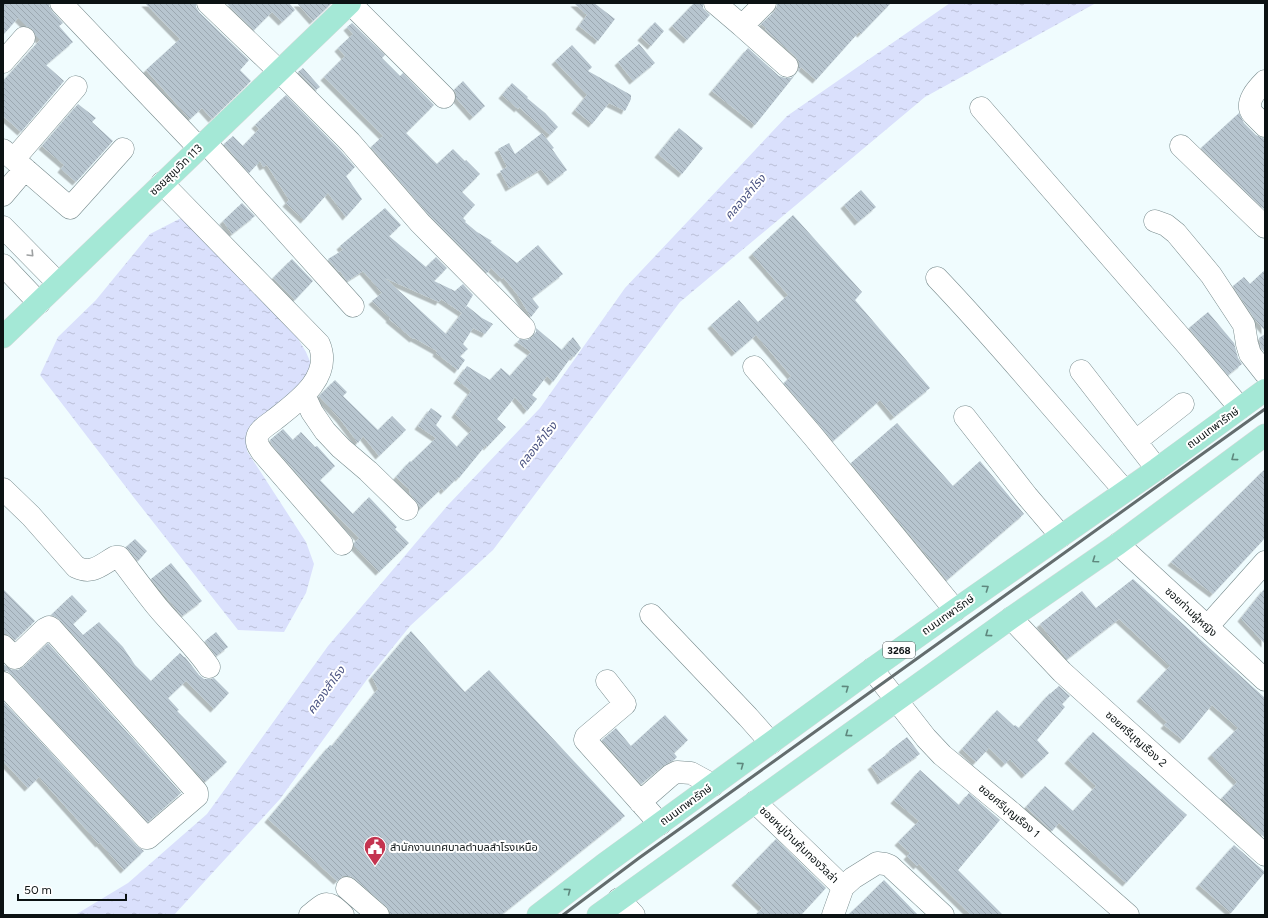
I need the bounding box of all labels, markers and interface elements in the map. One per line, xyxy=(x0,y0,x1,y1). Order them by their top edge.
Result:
street label: ซอยสุขุมวิท 113 xyxy=(147,142,205,198)
water label: คลองสำโรง xyxy=(722,171,769,222)
one-way arrow xyxy=(26,249,34,257)
street label: ถนนเทพารักษ์ xyxy=(1184,405,1242,451)
water label: คลองสำโรง xyxy=(514,419,560,471)
one-way arrow xyxy=(1231,453,1238,460)
one-way arrow xyxy=(1092,555,1099,563)
one-way arrow xyxy=(982,585,989,593)
street label: ซอยท่านผู้หญิง xyxy=(1162,585,1220,639)
street label: ถนนเทพารักษ์ xyxy=(919,592,977,638)
one-way arrow xyxy=(985,629,992,637)
road number: 3268 xyxy=(883,642,915,658)
water label: คลองสำโรง xyxy=(304,663,348,716)
one-way arrow xyxy=(842,686,849,693)
street label: ซอยศรีบุญเรือง 2 xyxy=(1103,708,1169,770)
one-way arrow xyxy=(846,729,853,736)
one-way arrow xyxy=(737,763,744,770)
street label: ถนนเทพารักษ์ xyxy=(657,782,715,828)
street label: ซอยศรีบุญเรือง 1 xyxy=(976,782,1042,840)
street label: ซอยหมู่บ้านคุ้มทองวิลล่า xyxy=(757,804,841,886)
public building icon: สำนักงานเทศบาลตำบลสำโรงเหนือ xyxy=(362,834,388,867)
place label: สำนักงานเทศบาลตำบลสำโรงเหนือ xyxy=(390,841,538,854)
scale bar xyxy=(18,876,126,902)
text: 50 m xyxy=(24,883,52,897)
one-way arrow xyxy=(564,889,571,896)

